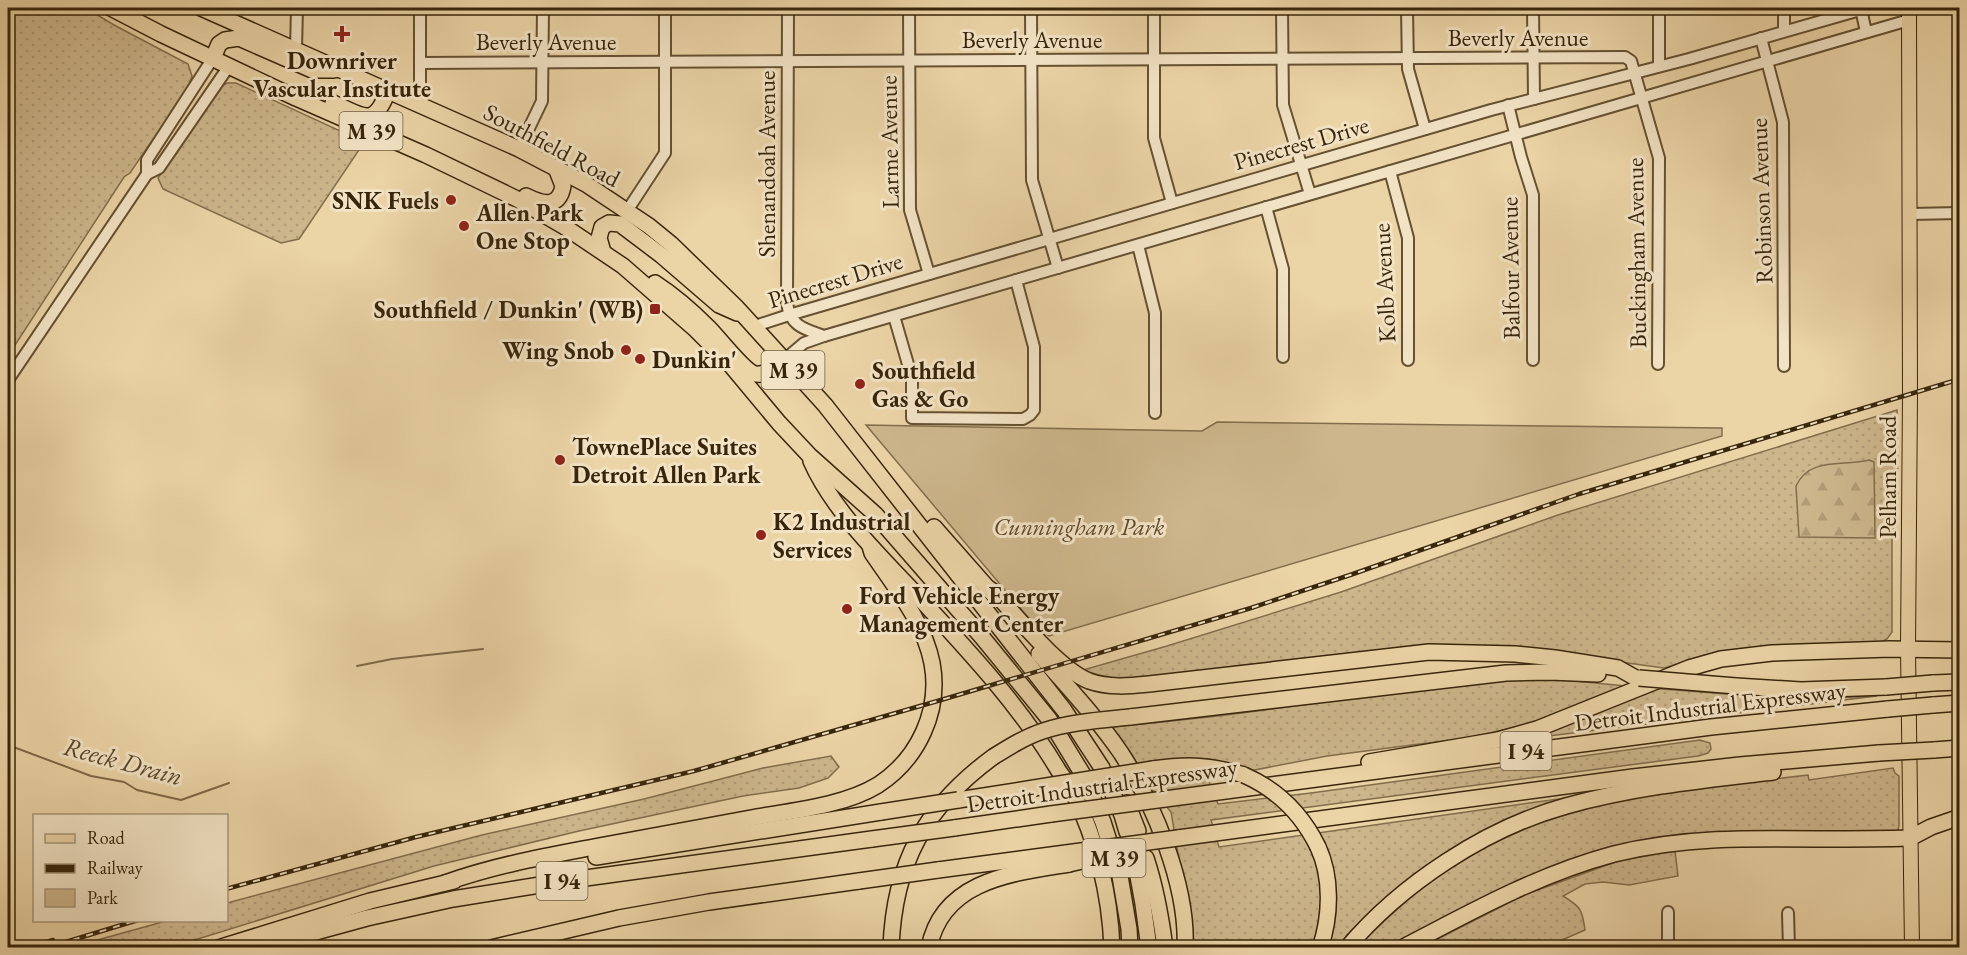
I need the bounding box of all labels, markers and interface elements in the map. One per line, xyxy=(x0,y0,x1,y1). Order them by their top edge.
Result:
street label: Beverly Avenue xyxy=(1448,22,1588,53)
street label: Beverly Avenue xyxy=(962,24,1102,55)
marker: Downriver Vascular Institute xyxy=(333,25,351,43)
street label: Beverly Avenue xyxy=(476,26,616,57)
place label: Downriver Vascular Institute xyxy=(253,45,431,104)
street label: Shenandoah Avenue xyxy=(751,71,782,257)
street label: Larme Avenue xyxy=(872,75,906,209)
street label: Southfield Road xyxy=(478,96,626,194)
street label: Pinecrest Drive xyxy=(1230,109,1372,177)
road number: M 39 xyxy=(340,112,403,150)
street label: Robinson Avenue xyxy=(1743,118,1779,284)
street label: Buckingham Avenue xyxy=(1619,157,1653,349)
place label: SNK Fuels xyxy=(332,185,439,216)
marker: SNK Fuels xyxy=(444,193,458,207)
street label: Balfour Avenue xyxy=(1493,196,1527,340)
place label: Allen Park One Stop xyxy=(475,197,584,256)
marker: Allen Park One Stop xyxy=(457,219,471,233)
street label: Kolb Avenue xyxy=(1365,222,1403,344)
street label: Pinecrest Drive xyxy=(764,245,906,315)
place label: Southfield / Dunkin' (WB) xyxy=(374,294,643,325)
marker: Southfield / Dunkin' (WB) xyxy=(648,302,662,316)
place label: Wing Snob xyxy=(502,335,614,367)
marker: Wing Snob xyxy=(619,343,633,357)
place label: Dunkin' xyxy=(652,344,737,375)
road number: M 39 xyxy=(762,351,824,389)
marker: Dunkin' xyxy=(633,352,647,366)
place label: Southfield Gas & Go xyxy=(872,355,977,414)
marker: Southfield Gas & Go xyxy=(853,377,867,391)
street label: Pelham Road xyxy=(1872,415,1903,538)
place label: TownePlace Suites Detroit Allen Park xyxy=(572,431,761,490)
marker: TownePlace Suites Detroit Allen Park xyxy=(553,453,567,467)
place label: K2 Industrial Services xyxy=(773,506,910,565)
park label: Cunningham Park xyxy=(993,511,1165,542)
marker: K2 Industrial Services xyxy=(754,528,768,542)
place label: Ford Vehicle Energy Management Center xyxy=(859,580,1063,640)
marker: Ford Vehicle Energy Management Center xyxy=(840,602,854,616)
street label: Detroit Industrial Expressway xyxy=(1573,674,1848,738)
water label: Reeck Drain xyxy=(60,729,186,793)
road number: I 94 xyxy=(1500,732,1552,770)
street label: Detroit Industrial Expressway xyxy=(965,751,1240,819)
legend xyxy=(33,814,228,922)
text: Road xyxy=(87,826,126,849)
road number: M 39 xyxy=(1082,839,1146,877)
text: Railway xyxy=(87,856,143,879)
road number: I 94 xyxy=(536,862,588,900)
text: Park xyxy=(87,886,118,909)

